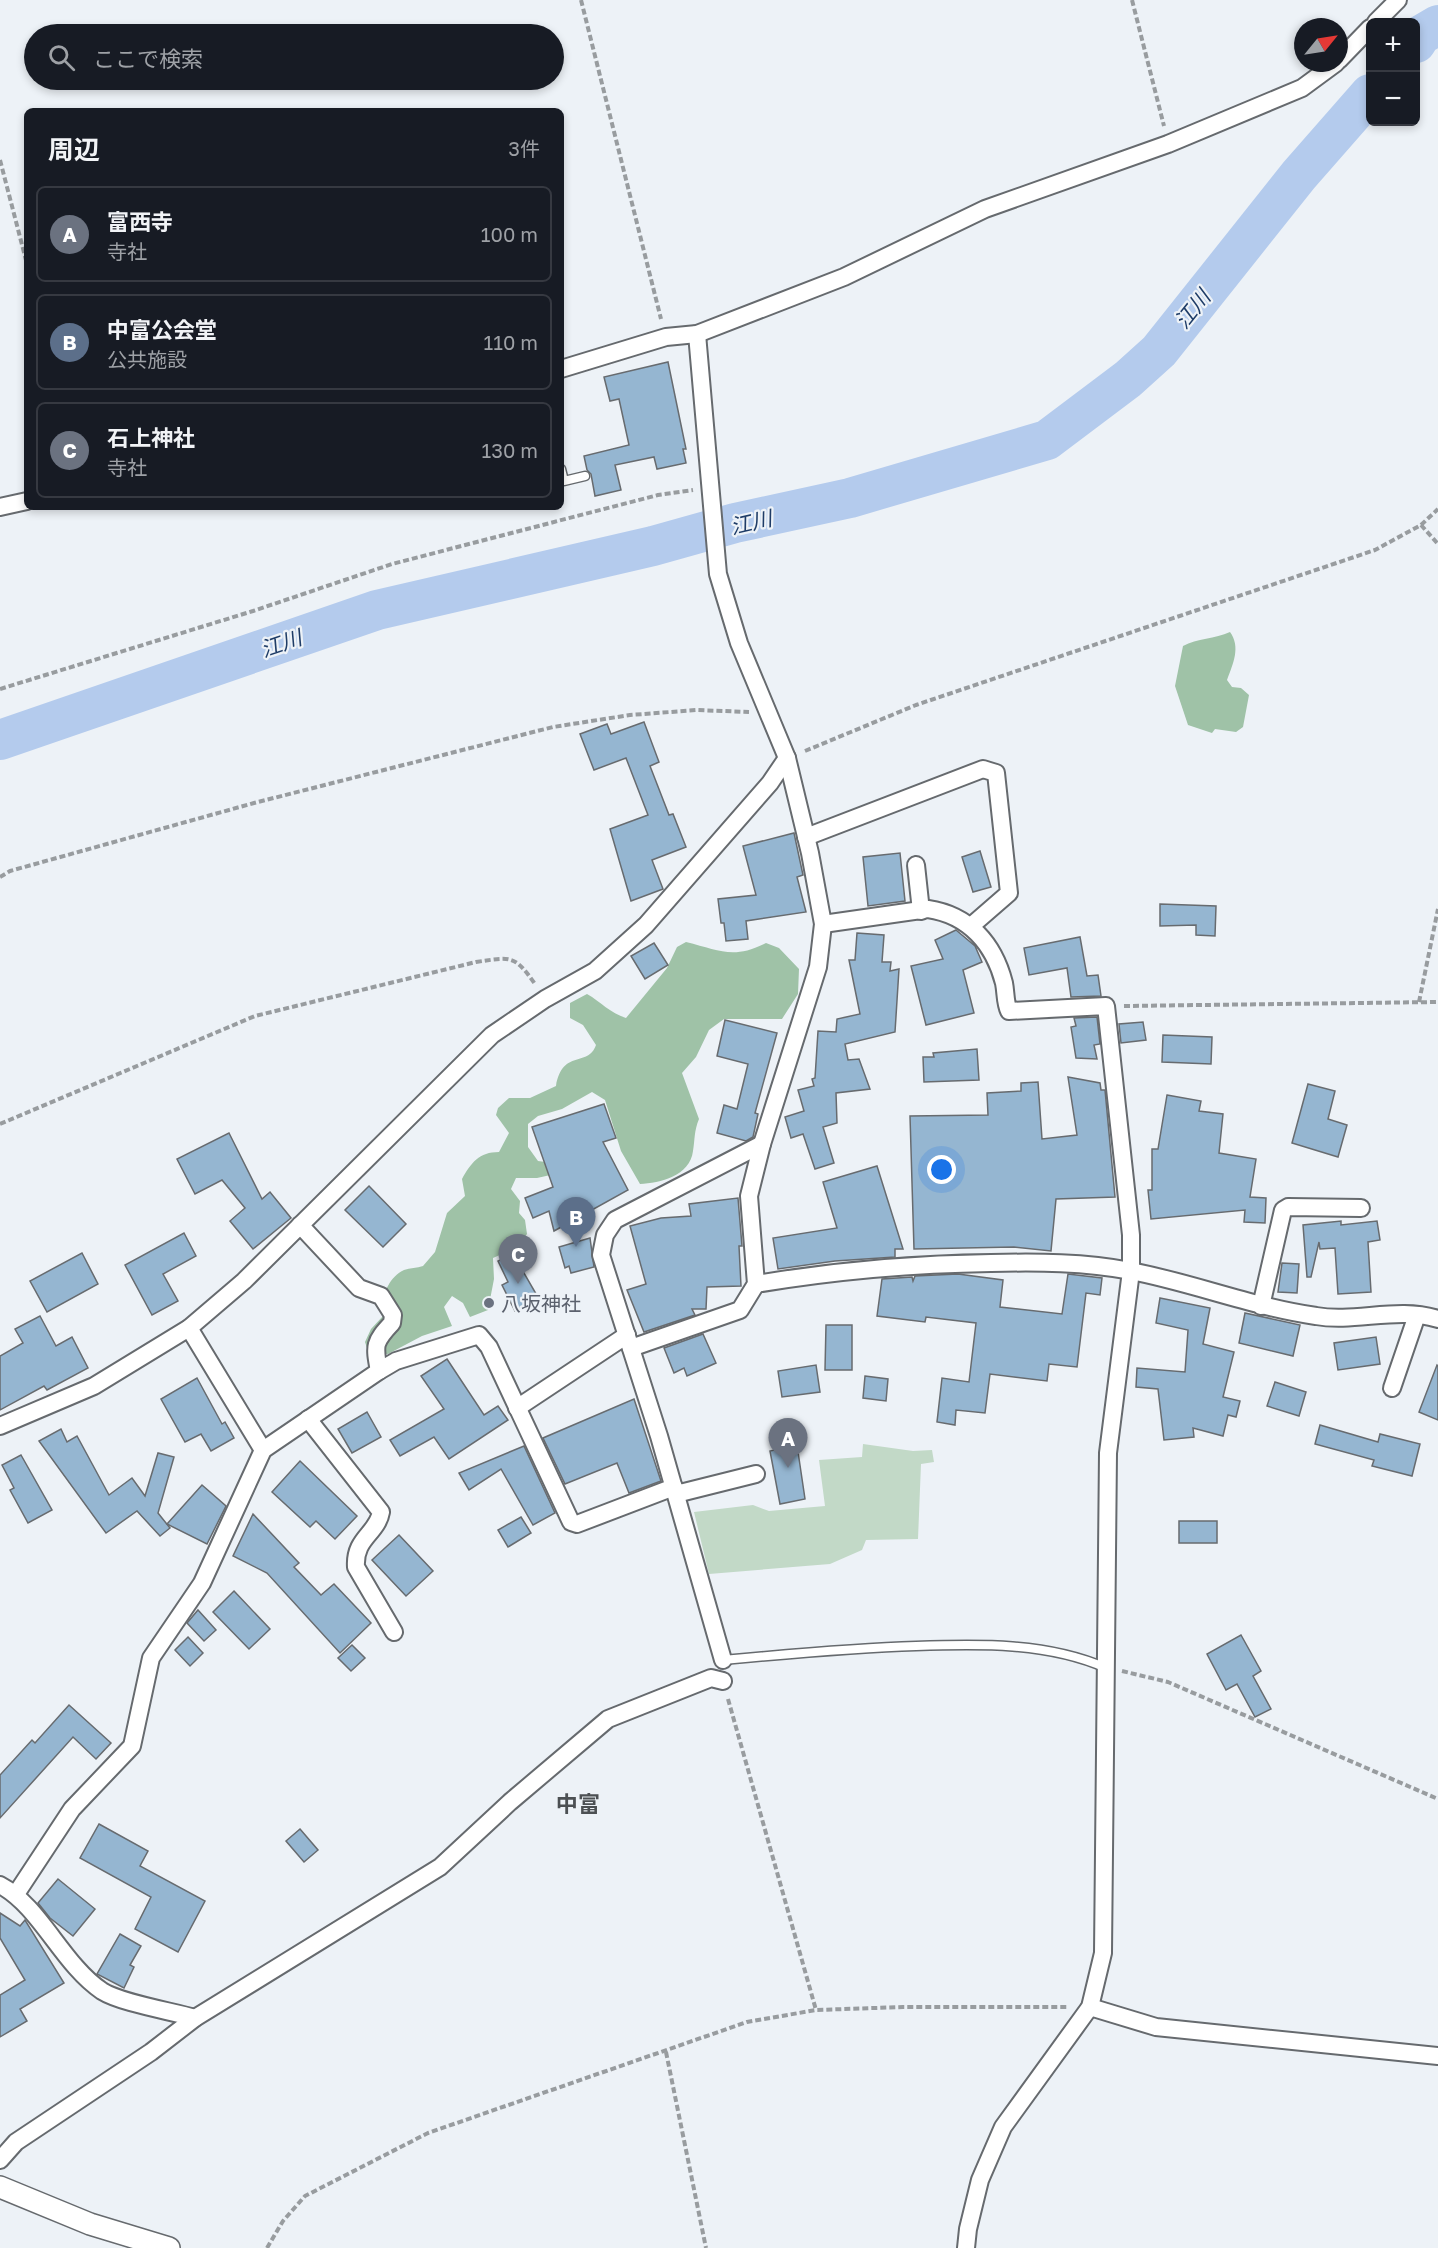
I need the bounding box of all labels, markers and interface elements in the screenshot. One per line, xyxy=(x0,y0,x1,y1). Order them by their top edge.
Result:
north arrow xyxy=(1294,18,1348,72)
map controls xyxy=(1366,18,1420,126)
button: + xyxy=(1366,18,1420,72)
search box xyxy=(24,24,564,90)
icon: search xyxy=(45,41,78,74)
text: ここで検索 xyxy=(93,45,203,72)
button: − xyxy=(1366,72,1420,126)
text: 周辺 xyxy=(48,134,100,165)
text: 3件 xyxy=(508,136,540,160)
text: 富西寺 xyxy=(107,208,173,235)
text: A xyxy=(62,222,77,246)
text: 100 m xyxy=(481,222,538,246)
text: 寺社 xyxy=(107,239,147,263)
water label: 江川 xyxy=(1169,283,1217,334)
text: 中富公会堂 xyxy=(107,316,217,343)
text: B xyxy=(62,330,77,354)
text: 110 m xyxy=(484,330,538,354)
text: 公共施設 xyxy=(107,347,187,371)
text: 石上神社 xyxy=(107,424,195,451)
text: C xyxy=(62,438,77,462)
text: 130 m xyxy=(482,438,538,462)
text: 寺社 xyxy=(107,455,147,479)
water label: 江川 xyxy=(728,504,776,539)
water label: 江川 xyxy=(257,623,307,662)
your location xyxy=(927,1155,956,1184)
pin: B xyxy=(556,1198,596,1247)
pin: C xyxy=(498,1234,538,1284)
place label: 八坂神社 xyxy=(501,1291,581,1315)
marker: 八坂神社 xyxy=(482,1296,496,1310)
pin: A xyxy=(768,1418,808,1468)
district label: 中富 xyxy=(556,1790,600,1817)

